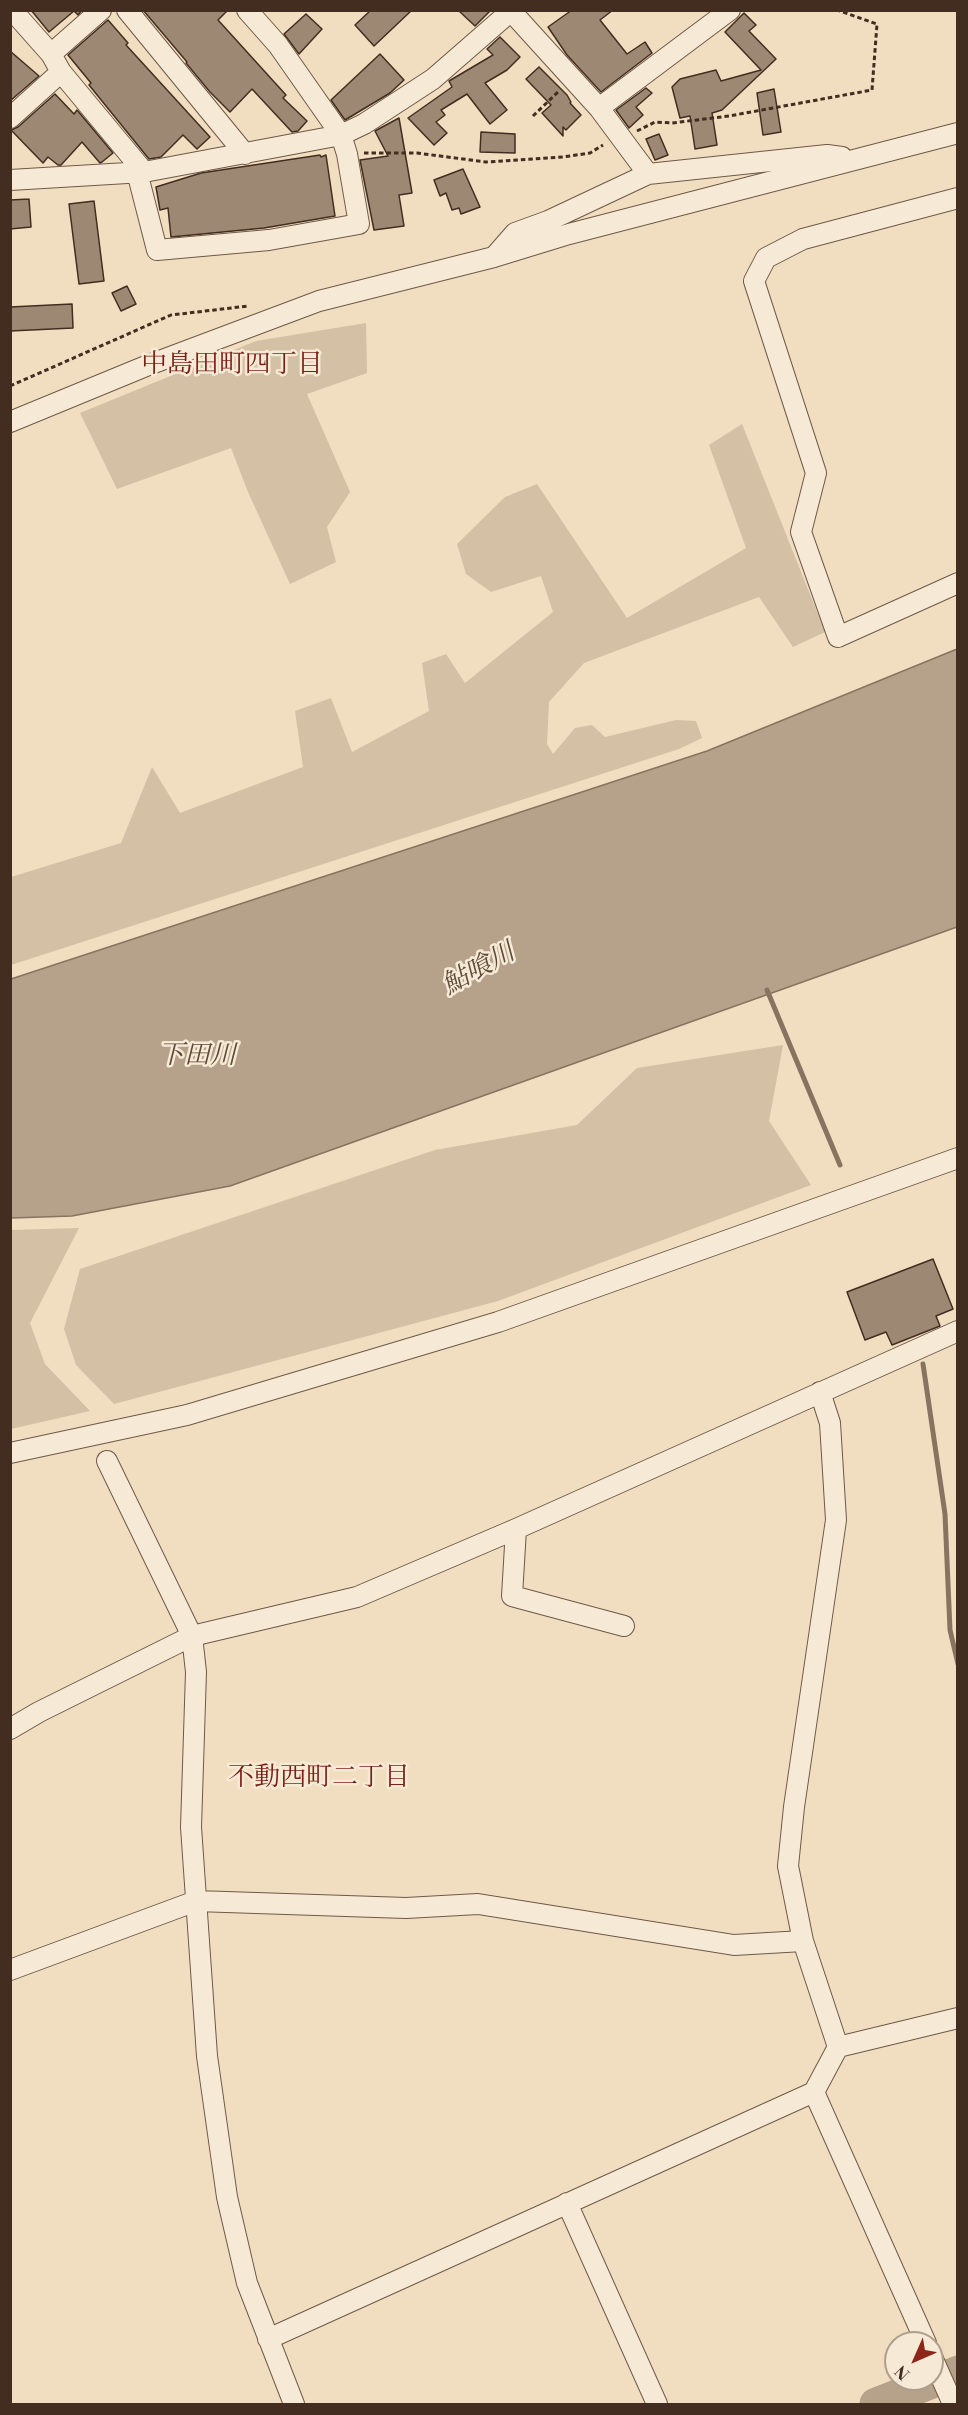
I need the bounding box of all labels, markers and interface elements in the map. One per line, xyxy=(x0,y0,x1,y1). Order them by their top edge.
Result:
district label: 中島田町四丁目 xyxy=(141,350,323,382)
water label: 鮎喰川 xyxy=(437,937,521,1003)
water label: 下田川 xyxy=(158,1041,236,1073)
district label: 不動西町二丁目 xyxy=(228,1763,410,1795)
north arrow xyxy=(884,2331,944,2391)
text: N xyxy=(891,2361,914,2384)

